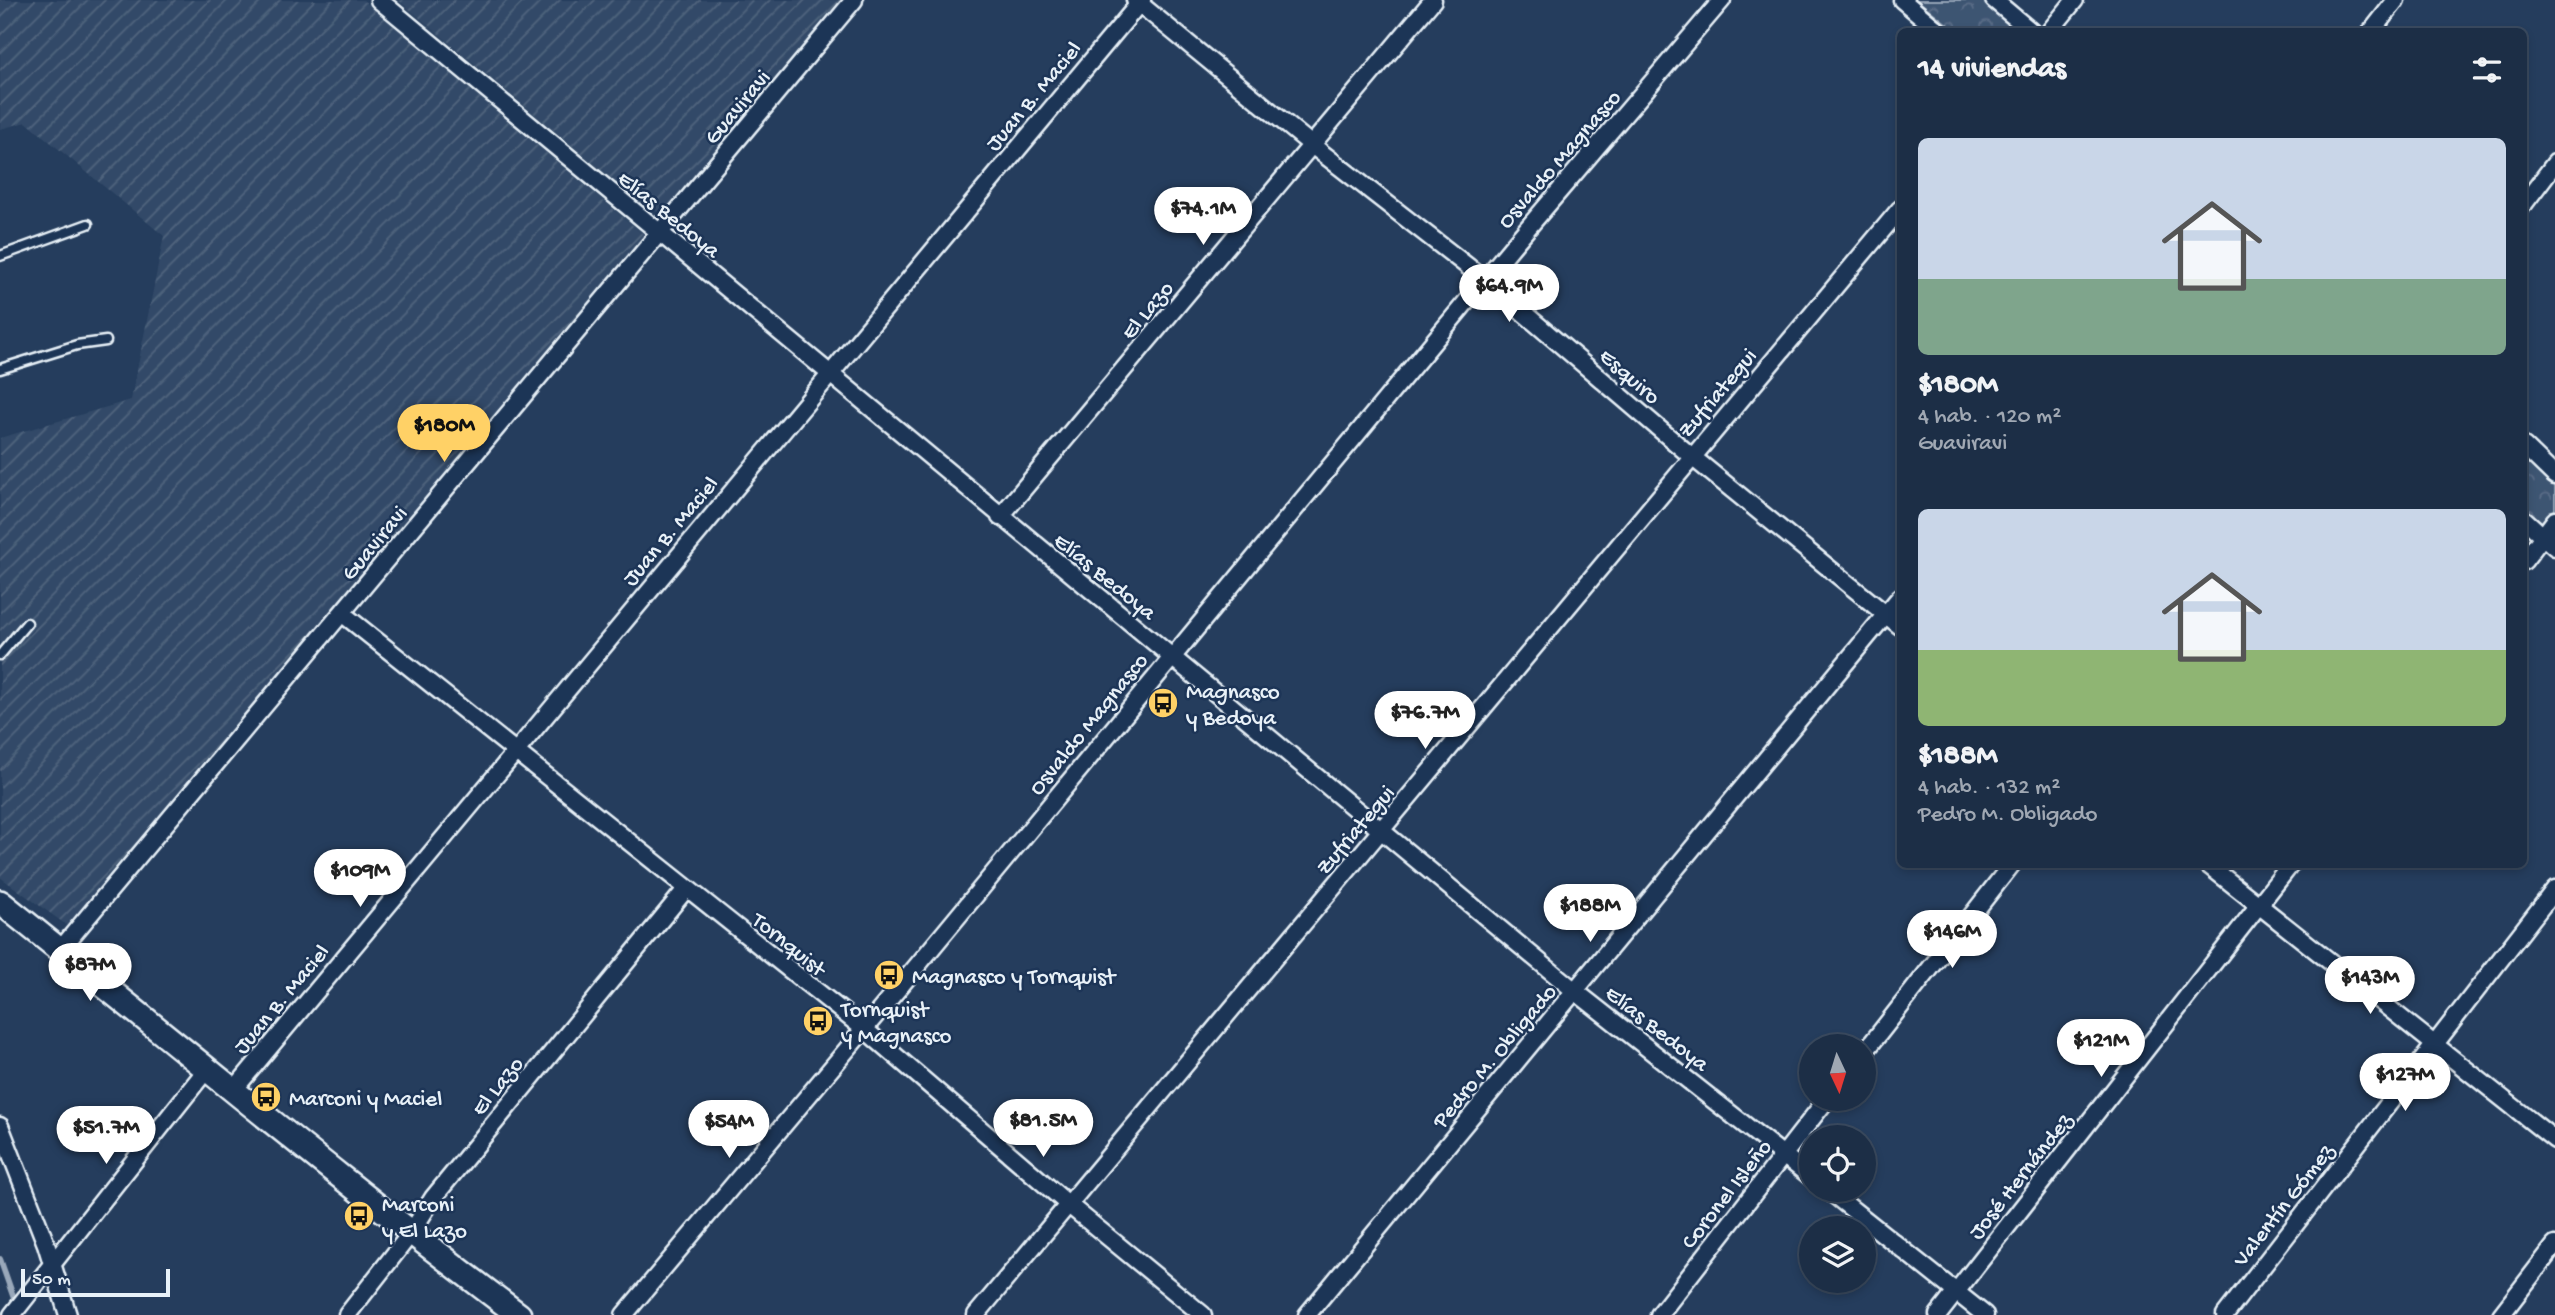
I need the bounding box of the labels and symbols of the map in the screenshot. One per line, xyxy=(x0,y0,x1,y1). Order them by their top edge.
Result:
street label: Juan B. Maciel xyxy=(981,37,1088,158)
street label: Guaviravi xyxy=(700,65,778,151)
street label: Osvaldo Magnasco xyxy=(1493,85,1628,235)
street label: Elías Bedoya xyxy=(611,166,726,266)
pin: $74.1M xyxy=(1146,188,1260,247)
pin: $64.9M xyxy=(1452,264,1566,324)
street label: El Lazo xyxy=(1116,276,1181,346)
street label: Esquiro xyxy=(1593,344,1665,412)
street label: Zufriategui xyxy=(1673,344,1764,445)
pin: $180M xyxy=(395,405,493,464)
street label: Juan B. Maciel xyxy=(618,472,725,593)
street label: Guaviravi xyxy=(337,501,415,587)
street label: Elías Bedoya xyxy=(1047,528,1162,628)
street label: Osvaldo Magnasco xyxy=(1024,649,1155,802)
place label: Magnasco y Bedoya xyxy=(1186,680,1280,733)
bus stop icon: Magnasco y Bedoya xyxy=(1146,686,1180,720)
pin: $76.7M xyxy=(1368,692,1482,751)
street label: Zufriategui xyxy=(1311,781,1402,882)
pin: $109M xyxy=(311,850,409,909)
pin: $188M xyxy=(1541,884,1639,944)
street label: Tornquist xyxy=(744,907,831,985)
pin: $146M xyxy=(1903,911,2001,970)
street label: Juan B. Maciel xyxy=(229,940,336,1061)
pin: $87M xyxy=(49,944,131,1003)
pin: $143M xyxy=(2321,956,2419,1016)
bus stop icon: Magnasco y Tornquist xyxy=(872,958,906,992)
place label: Magnasco y Tornquist xyxy=(912,965,1117,992)
street label: Pedro M. Obligado xyxy=(1427,980,1564,1135)
street label: Elías Bedoya xyxy=(1599,981,1714,1079)
place label: Tornquist y Magnasco xyxy=(839,998,952,1051)
bus stop icon: Tornquist y Magnasco xyxy=(801,1004,835,1038)
pin: $121M xyxy=(2052,1020,2150,1079)
north arrow xyxy=(1799,1034,1876,1111)
street label: El Lazo xyxy=(467,1052,531,1122)
pin: $127M xyxy=(2356,1054,2454,1113)
bus stop icon: Marconi y Maciel xyxy=(249,1080,283,1114)
place label: Marconi y Maciel xyxy=(289,1087,442,1114)
pin: $54M xyxy=(688,1100,770,1160)
pin: $81.5M xyxy=(986,1100,1100,1159)
pin: $51.7M xyxy=(49,1106,163,1166)
street label: José Hernández xyxy=(1964,1108,2080,1246)
street label: Coronel Isleño xyxy=(1677,1135,1779,1255)
street label: Valentín Gómez xyxy=(2228,1138,2342,1274)
place label: Marconi y El Lazo xyxy=(382,1193,467,1246)
bus stop icon: Marconi y El Lazo xyxy=(342,1199,376,1233)
scale bar xyxy=(21,1266,170,1298)

